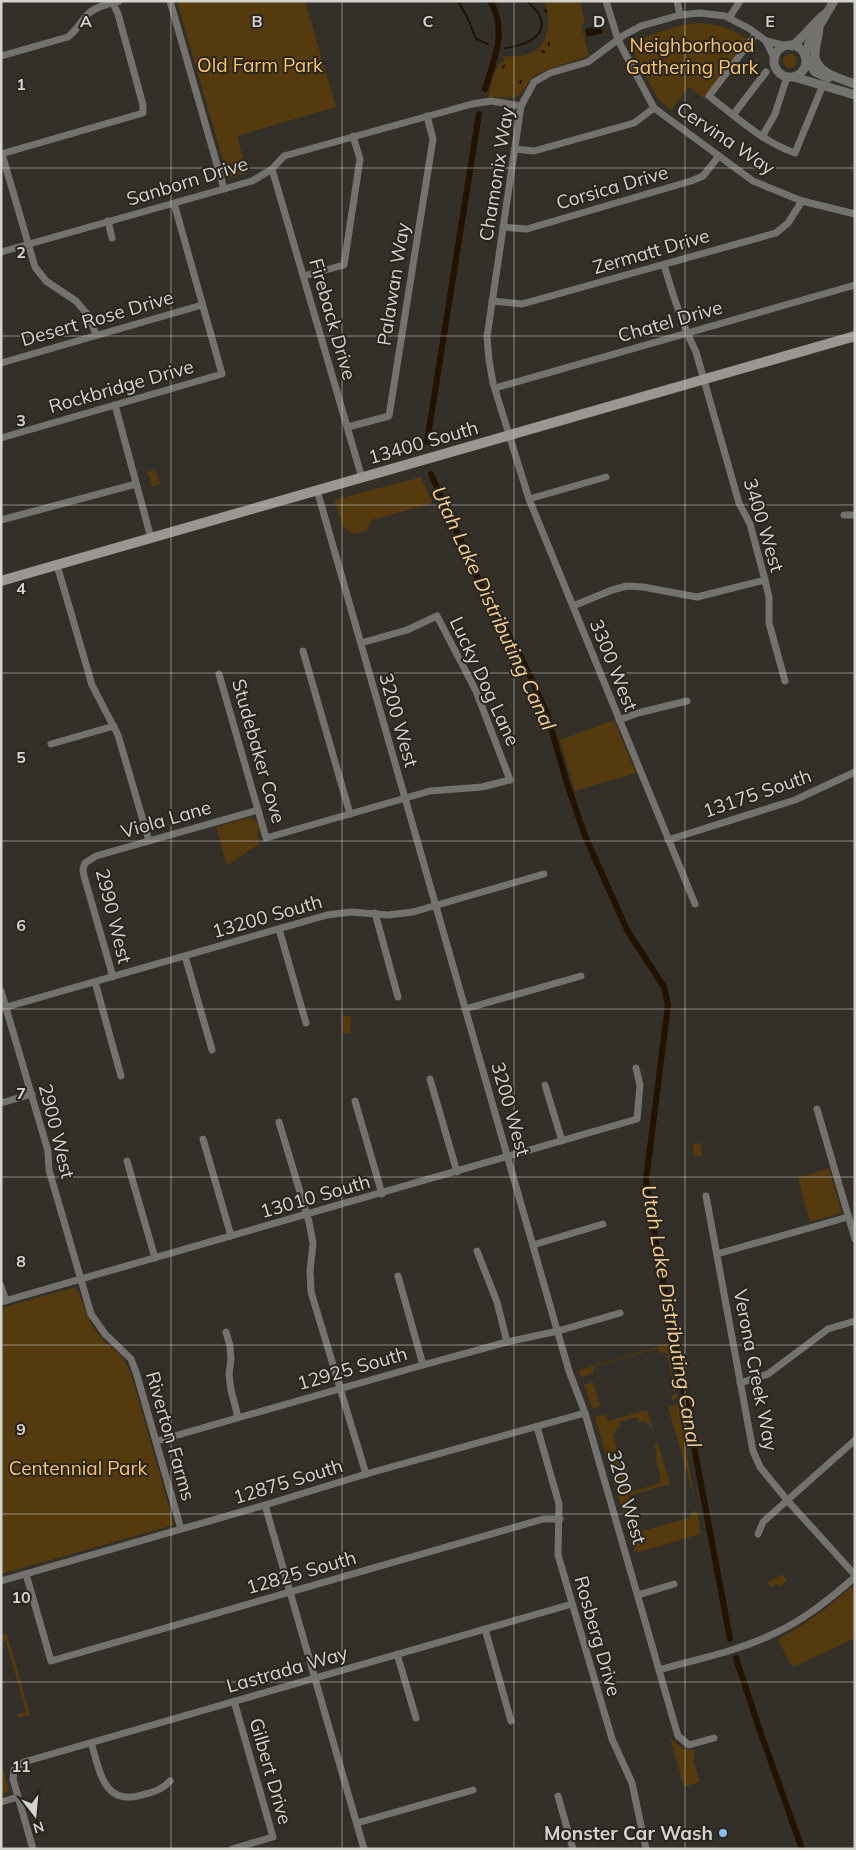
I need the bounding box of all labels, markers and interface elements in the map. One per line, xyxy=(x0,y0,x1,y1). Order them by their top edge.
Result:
text: A xyxy=(80,11,92,31)
text: B xyxy=(251,11,263,31)
text: C xyxy=(423,11,434,31)
text: D xyxy=(593,11,605,31)
text: E xyxy=(765,11,775,31)
park label: Neighborhood Gathering Park xyxy=(626,33,758,79)
park label: Old Farm Park xyxy=(197,53,323,77)
text: 1 xyxy=(16,74,26,94)
street label: Cervina Way xyxy=(672,96,780,180)
street label: Chamonix Way xyxy=(474,105,518,243)
street label: Sanborn Drive xyxy=(123,151,251,211)
street label: Corsica Drive xyxy=(553,160,671,214)
street label: Palawan Way xyxy=(371,221,415,347)
street label: Zermatt Drive xyxy=(590,223,712,279)
text: 2 xyxy=(16,242,26,262)
street label: Fireback Drive xyxy=(304,256,362,382)
street label: Desert Rose Drive xyxy=(18,285,176,351)
street label: Chatel Drive xyxy=(615,295,725,347)
street label: Rockbridge Drive xyxy=(46,354,196,418)
text: 3 xyxy=(16,410,26,430)
street label: 13400 South xyxy=(365,415,481,469)
street label: 3400 West xyxy=(738,475,790,575)
water label: Utah Lake Distributing Canal xyxy=(426,482,562,734)
text: 4 xyxy=(16,578,26,598)
street label: Lucky Dog Lane xyxy=(445,613,525,749)
street label: 3300 West xyxy=(585,616,643,715)
street label: 3200 West xyxy=(374,670,424,770)
street label: Studebaker Cove xyxy=(227,676,291,826)
text: 5 xyxy=(16,747,26,767)
street label: 13175 South xyxy=(699,763,815,823)
street label: Viola Lane xyxy=(118,795,214,843)
street label: 2990 West xyxy=(91,866,137,966)
street label: 13200 South xyxy=(209,889,325,943)
text: 6 xyxy=(16,915,26,935)
street label: 3200 West xyxy=(486,1059,536,1159)
street label: 2900 West xyxy=(34,1081,80,1181)
text: 7 xyxy=(16,1083,26,1103)
street label: 13010 South xyxy=(257,1169,373,1223)
water label: Utah Lake Distributing Canal xyxy=(637,1183,707,1450)
text: 8 xyxy=(16,1251,26,1271)
street label: Verona Creek Way xyxy=(729,1287,783,1453)
street label: 12925 South xyxy=(294,1341,410,1395)
street label: Riverton Farms xyxy=(141,1368,201,1504)
text: 9 xyxy=(16,1419,26,1439)
street label: 3200 West xyxy=(602,1447,652,1547)
street label: 12875 South xyxy=(230,1453,346,1509)
park label: Centennial Park xyxy=(9,1456,147,1480)
street label: 12825 South xyxy=(243,1545,359,1599)
street label: Rosberg Drive xyxy=(569,1573,627,1699)
text: 10 xyxy=(11,1587,31,1607)
street label: Lastrada Way xyxy=(224,1640,350,1698)
street label: Gilbert Drive xyxy=(244,1715,298,1827)
text: 11 xyxy=(11,1756,31,1776)
north arrow xyxy=(10,1790,60,1840)
text: N xyxy=(31,1817,46,1838)
place label: Monster Car Wash xyxy=(544,1821,713,1845)
marker: Monster Car Wash xyxy=(717,1827,729,1839)

